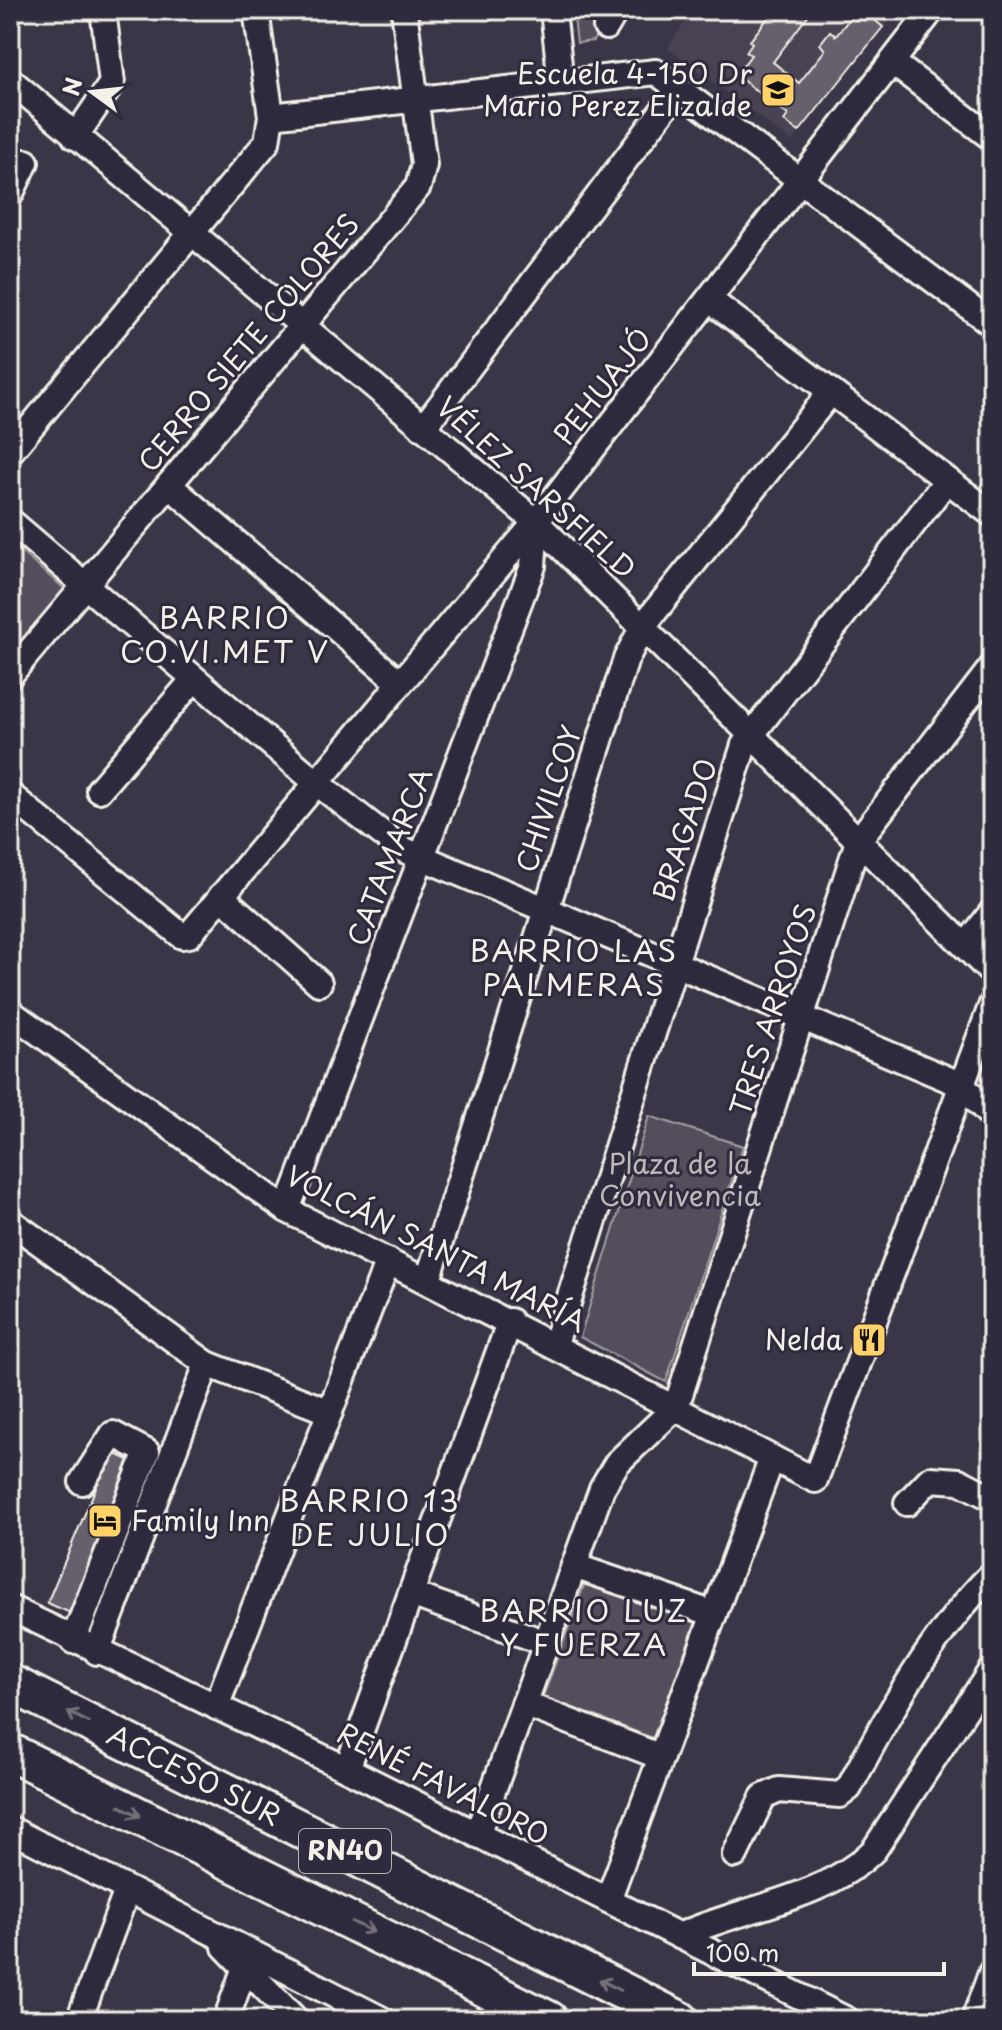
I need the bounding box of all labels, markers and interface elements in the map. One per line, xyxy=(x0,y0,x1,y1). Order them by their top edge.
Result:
place label: Escuela 4-150 Dr Mario Perez Elizalde xyxy=(483,51,752,126)
north arrow xyxy=(52,52,132,132)
school or university icon: Escuela 4-150 Dr Mario Perez Elizalde xyxy=(759,71,797,109)
text: N xyxy=(53,74,89,99)
street label: CERRO SIETE COLORES xyxy=(127,203,369,481)
street label: PEHUAJÓ xyxy=(542,318,661,454)
street label: VÉLEZ SARSFIELD xyxy=(428,385,646,588)
district label: BARRIO CO.VI.MET V xyxy=(120,594,330,673)
street label: CHIVILCOY xyxy=(504,719,592,878)
street label: BRAGADO xyxy=(640,753,727,906)
street label: CATAMARCA xyxy=(335,761,442,952)
street label: TRES ARROYOS xyxy=(717,898,826,1121)
district label: BARRIO LAS PALMERAS xyxy=(470,927,678,1006)
park label: Plaza de la Convivencia xyxy=(599,1141,762,1216)
street label: VOLCÁN SANTA MARÍA xyxy=(279,1153,595,1342)
place label: Nelda xyxy=(765,1317,844,1360)
restaurant icon: Nelda xyxy=(850,1321,888,1359)
district label: BARRIO 13 DE JULIO xyxy=(280,1477,461,1556)
place label: Family Inn xyxy=(131,1498,270,1541)
hotel icon: Family Inn xyxy=(86,1502,124,1540)
district label: BARRIO LUZ Y FUERZA xyxy=(480,1587,688,1666)
one-way arrow xyxy=(66,1709,90,1724)
street label: RENÉ FAVALORO xyxy=(330,1711,557,1855)
street label: ACCESO SUR xyxy=(100,1712,289,1836)
one-way arrow xyxy=(117,1804,141,1820)
road number: RN40 xyxy=(299,1829,391,1873)
one-way arrow xyxy=(350,1920,374,1936)
scale bar xyxy=(694,1926,944,1976)
text: 100 m xyxy=(706,1934,779,1970)
one-way arrow xyxy=(598,1977,622,1992)

